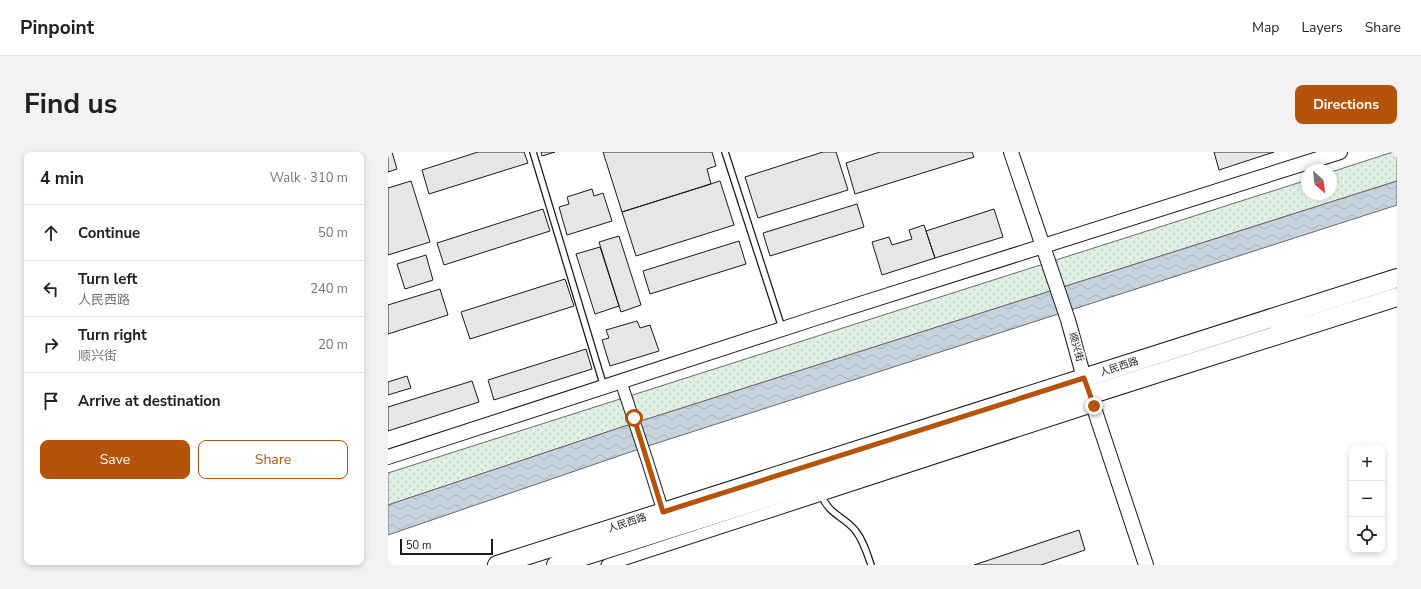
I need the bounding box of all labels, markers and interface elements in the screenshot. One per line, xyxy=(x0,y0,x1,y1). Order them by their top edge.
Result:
text: Pinpoint xyxy=(20,15,94,41)
text: Map xyxy=(1252,18,1279,37)
text: Layers xyxy=(1301,18,1343,37)
text: Share xyxy=(1365,18,1401,37)
text: Find us xyxy=(24,85,118,123)
button: Directions xyxy=(1295,85,1397,124)
north arrow xyxy=(1301,164,1337,200)
text: 4 min xyxy=(40,167,84,190)
text: Walk · 310 m xyxy=(270,169,348,187)
icon: ahead xyxy=(40,222,62,244)
text: Continue xyxy=(78,223,140,243)
text: 50 m xyxy=(318,224,348,242)
text: Turn left xyxy=(78,269,137,289)
icon: left xyxy=(40,278,62,300)
text: 240 m xyxy=(310,280,348,298)
text: 人民西路 xyxy=(78,291,130,309)
text: Turn right xyxy=(78,325,147,345)
street label: 顺兴街 xyxy=(1065,331,1087,363)
icon: right xyxy=(40,334,62,356)
text: 20 m xyxy=(318,336,348,354)
text: 顺兴街 xyxy=(78,347,117,365)
street label: 人民西路 xyxy=(1098,354,1140,380)
icon: arrive xyxy=(40,390,62,412)
text: Arrive at destination xyxy=(78,391,221,411)
route end xyxy=(1085,397,1103,415)
route start xyxy=(625,409,643,427)
button: Save xyxy=(40,440,190,479)
button: Share xyxy=(198,440,348,479)
map controls xyxy=(1349,445,1385,553)
button: + xyxy=(1349,445,1385,481)
button: − xyxy=(1349,481,1385,517)
street label: 人民西路 xyxy=(606,510,648,536)
button: locate xyxy=(1349,517,1385,553)
scale bar xyxy=(400,537,493,556)
text: 50 m xyxy=(406,538,431,553)

